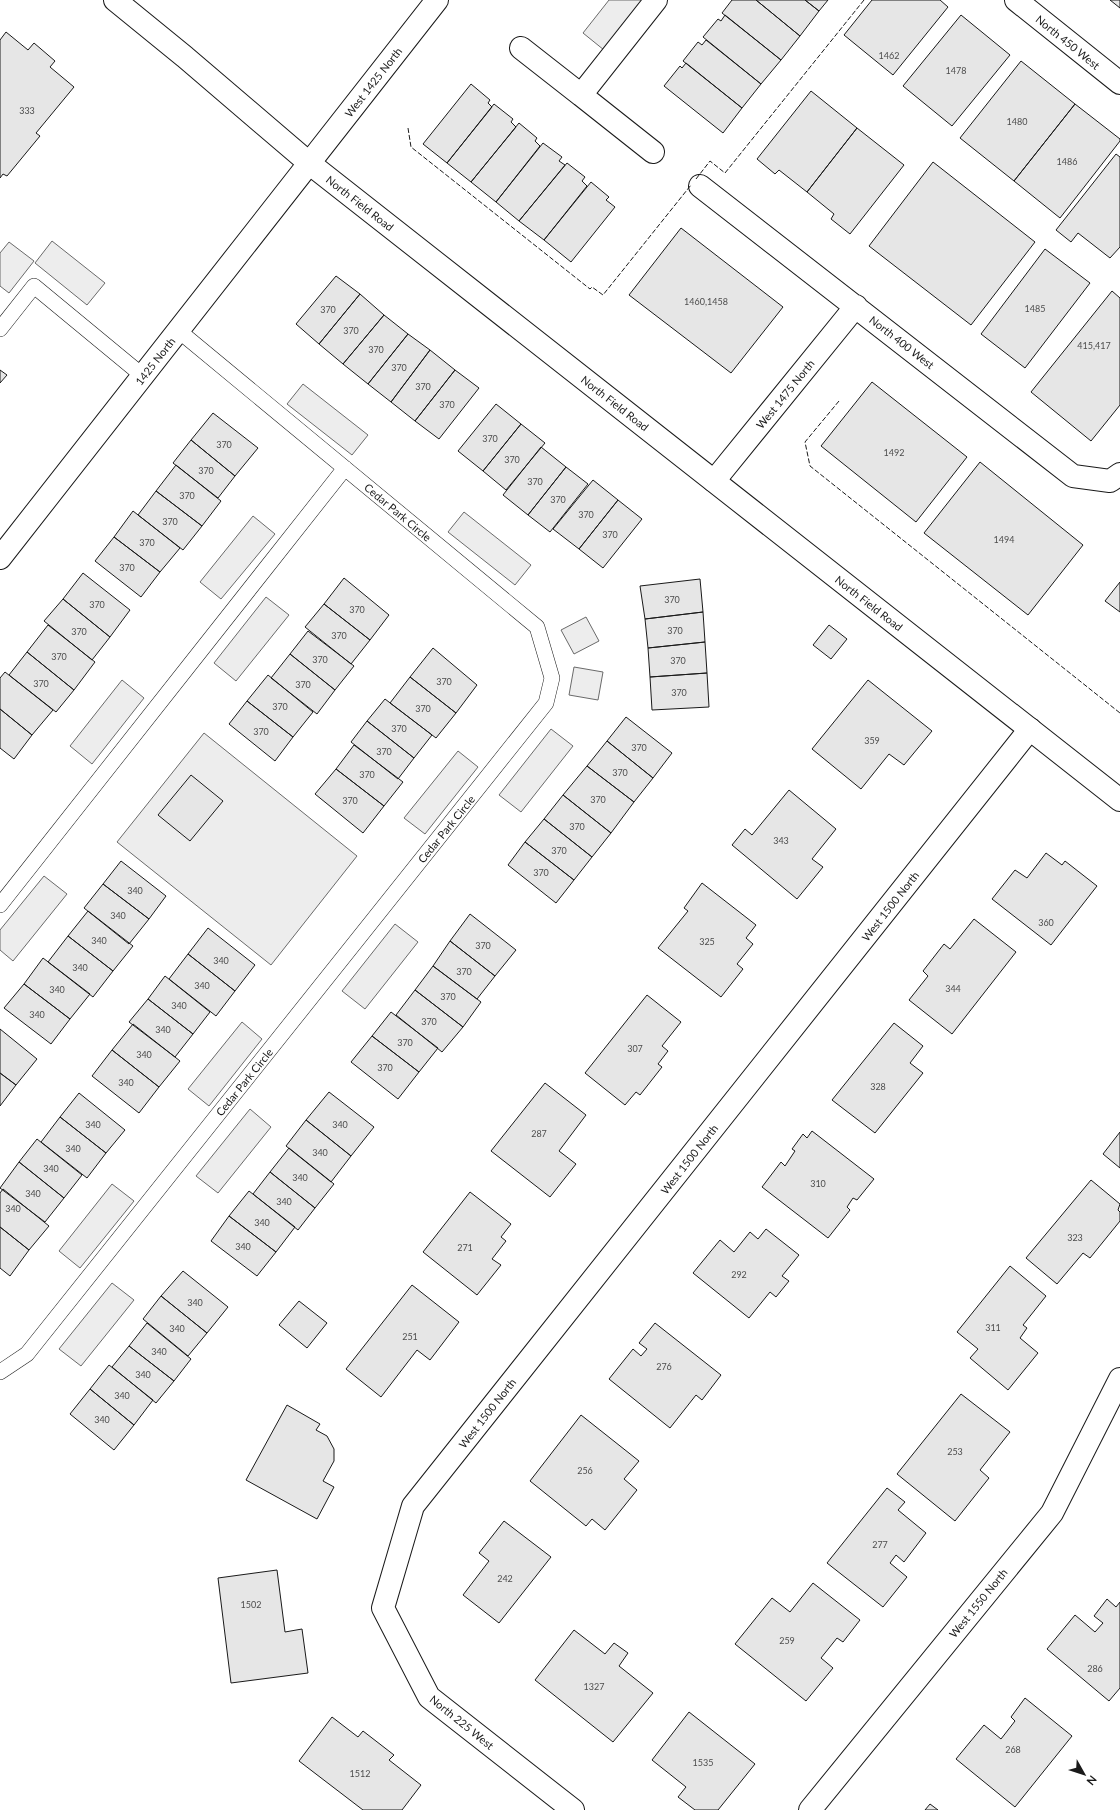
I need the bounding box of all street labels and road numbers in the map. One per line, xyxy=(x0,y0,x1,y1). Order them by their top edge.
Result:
street label: North 450 West xyxy=(1033,12,1103,72)
street label: West 1425 North xyxy=(342,45,404,119)
street label: North Field Road xyxy=(324,173,396,233)
street label: North 400 West xyxy=(867,313,937,371)
street label: 1425 North xyxy=(132,335,178,387)
street label: West 1475 North xyxy=(753,357,817,431)
street label: North Field Road xyxy=(579,373,651,433)
street label: Cedar Park Circle xyxy=(362,480,434,544)
street label: North Field Road xyxy=(833,573,905,633)
street label: Cedar Park Circle xyxy=(415,793,477,865)
street label: West 1500 North xyxy=(859,869,921,943)
street label: Cedar Park Circle xyxy=(213,1046,275,1118)
street label: West 1500 North xyxy=(658,1122,720,1196)
street label: West 1500 North xyxy=(456,1376,518,1450)
street label: West 1550 North xyxy=(946,1566,1010,1640)
street label: North 225 West xyxy=(427,1692,497,1752)

